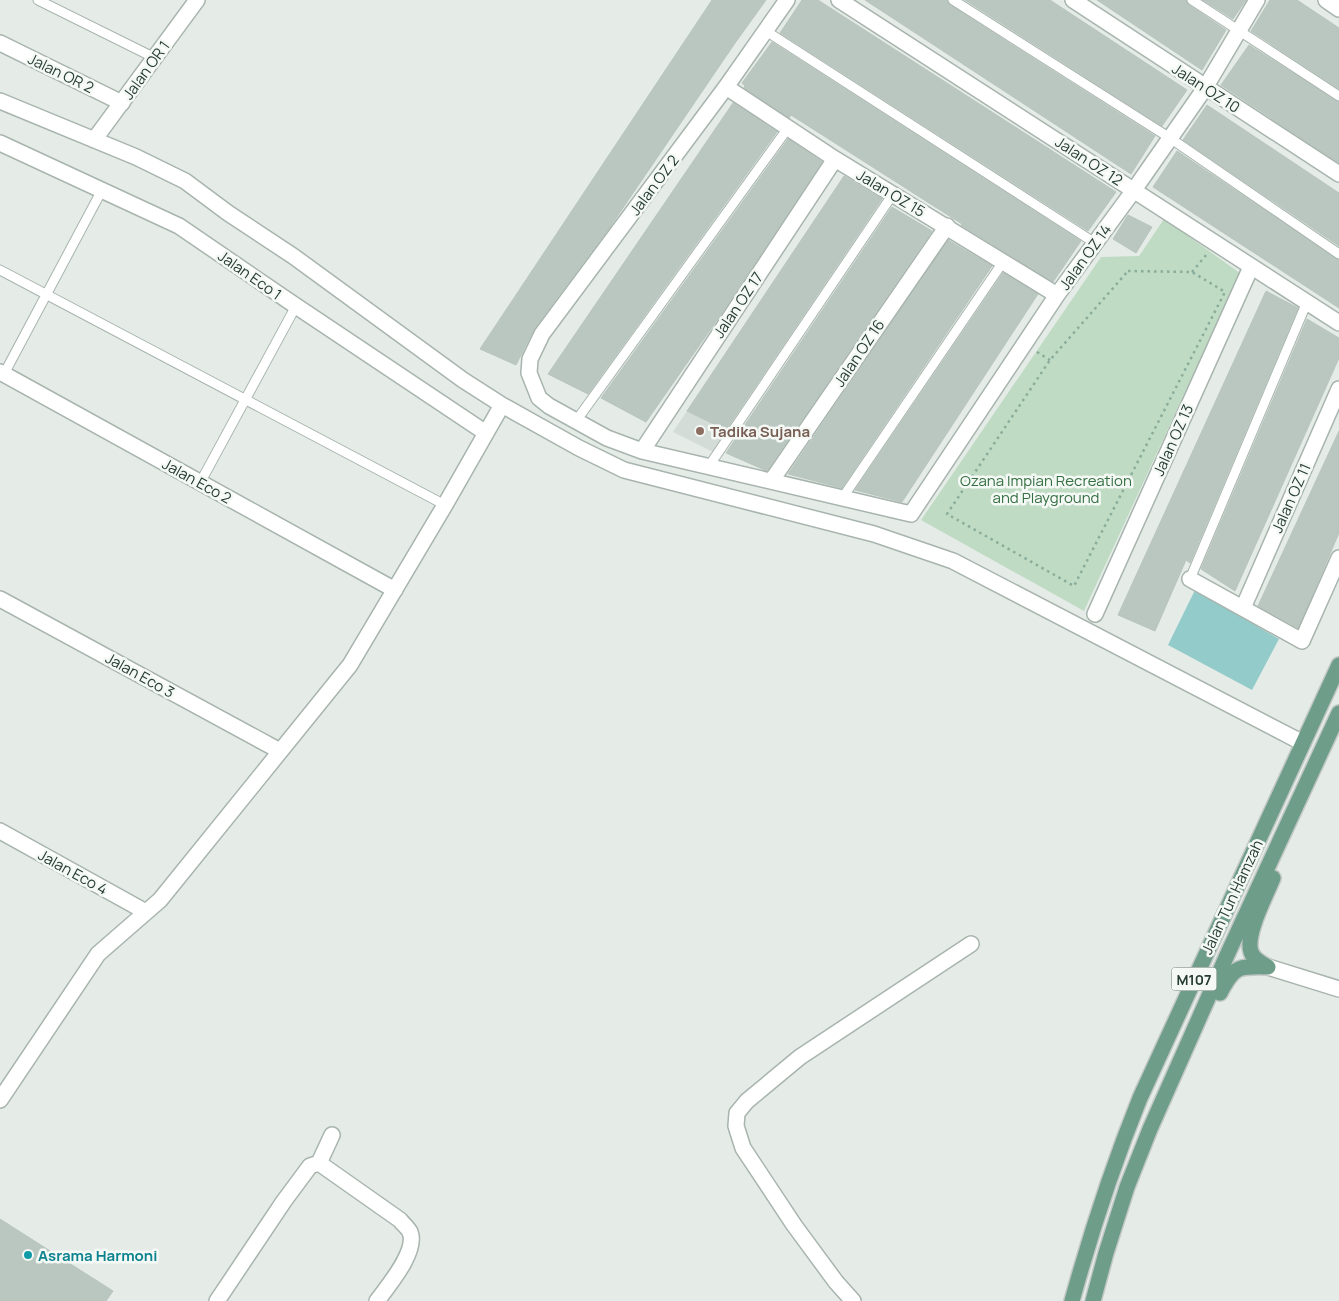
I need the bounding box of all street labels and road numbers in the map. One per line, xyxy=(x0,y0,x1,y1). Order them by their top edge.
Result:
street label: Jalan OR 1 xyxy=(117,36,175,104)
street label: Jalan OR 2 xyxy=(25,48,97,98)
street label: Jalan OZ 10 xyxy=(1168,58,1244,118)
street label: Jalan OZ 12 xyxy=(1051,131,1127,191)
street label: Jalan OZ 2 xyxy=(624,150,684,220)
street label: Jalan OZ 15 xyxy=(853,164,929,222)
street label: Jalan OZ 14 xyxy=(1054,220,1116,294)
street label: Jalan Eco 1 xyxy=(214,245,286,305)
street label: Jalan OZ 17 xyxy=(708,268,768,342)
street label: Jalan OZ 16 xyxy=(829,315,889,391)
street label: Jalan OZ 13 xyxy=(1148,401,1198,479)
street label: Jalan Eco 2 xyxy=(159,453,235,509)
street label: Jalan OZ 11 xyxy=(1266,460,1316,536)
street label: Jalan Eco 3 xyxy=(102,647,178,703)
street label: Jalan Tun Hamzah xyxy=(1196,836,1268,958)
street label: Jalan Eco 4 xyxy=(35,844,112,900)
road number: M107 xyxy=(1172,968,1216,991)

